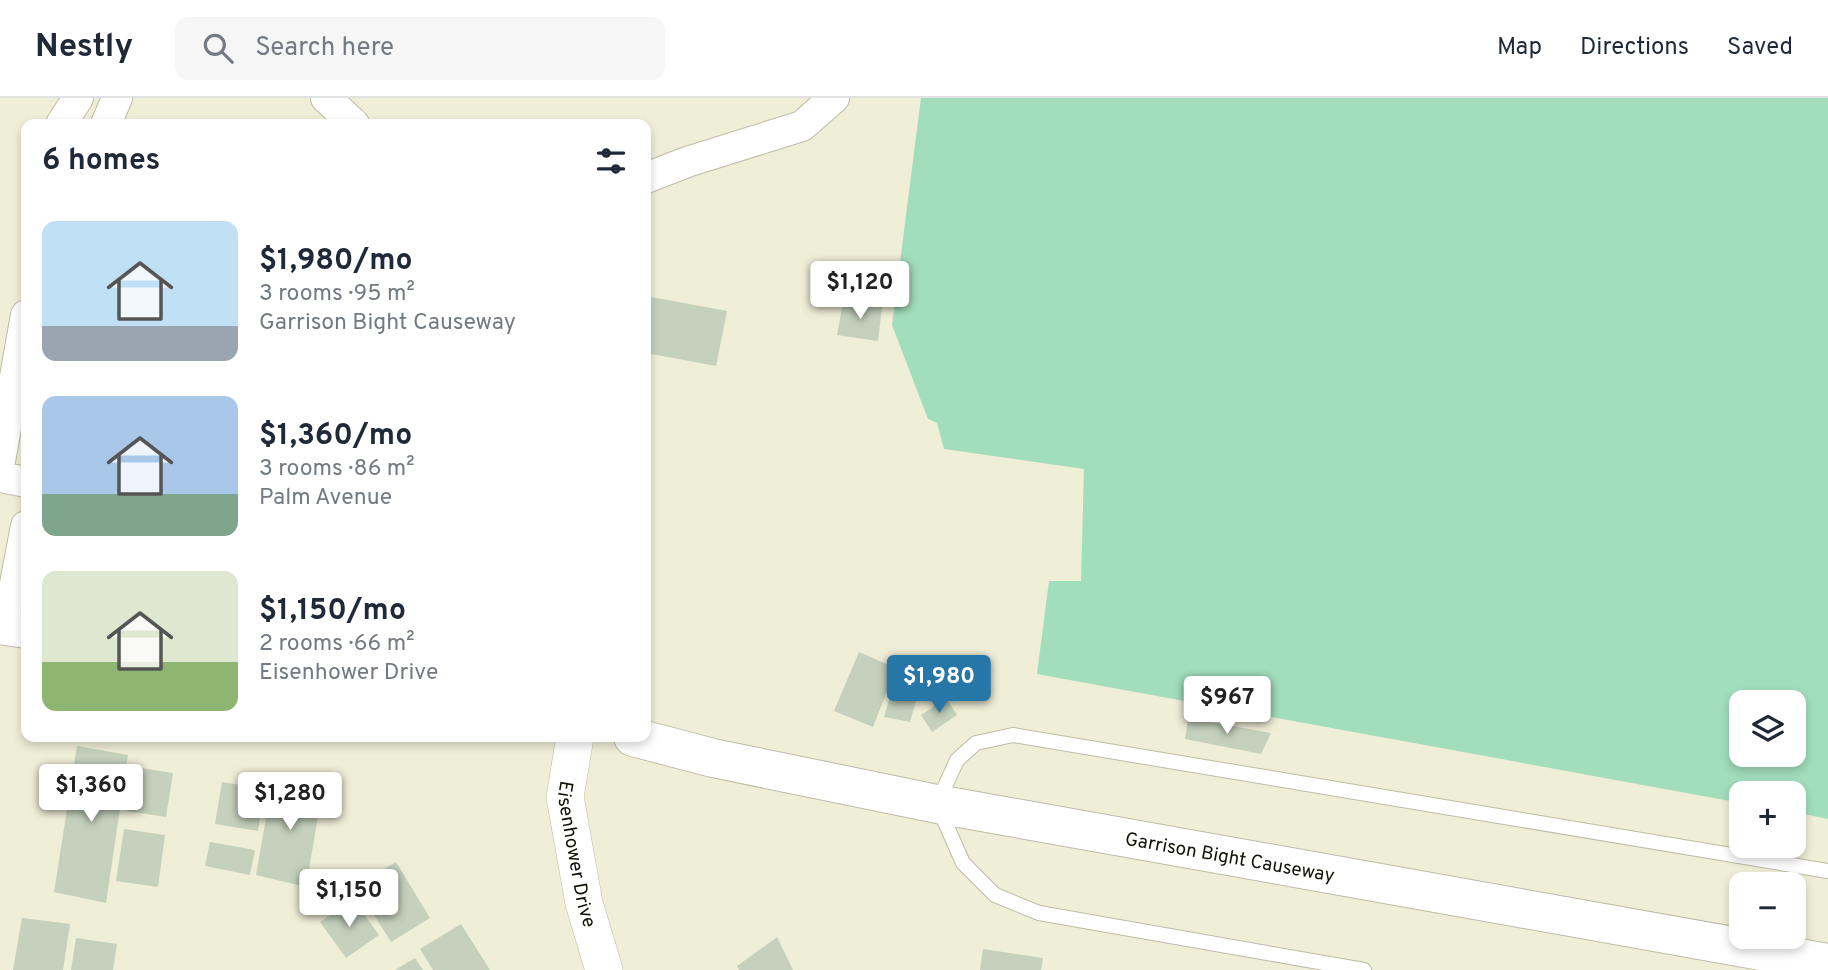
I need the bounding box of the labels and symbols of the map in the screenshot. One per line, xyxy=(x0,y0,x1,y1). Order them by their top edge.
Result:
pin: $1,120 xyxy=(803,262,917,321)
pin: $1,980 xyxy=(882,656,996,715)
pin: $967 xyxy=(1186,676,1268,736)
pin: $1,360 xyxy=(34,764,148,824)
pin: $1,280 xyxy=(233,772,347,832)
street label: Eisenhower Drive xyxy=(551,779,601,931)
street label: Garrison Bight Causeway xyxy=(1123,828,1336,889)
pin: $1,150 xyxy=(292,870,406,929)

